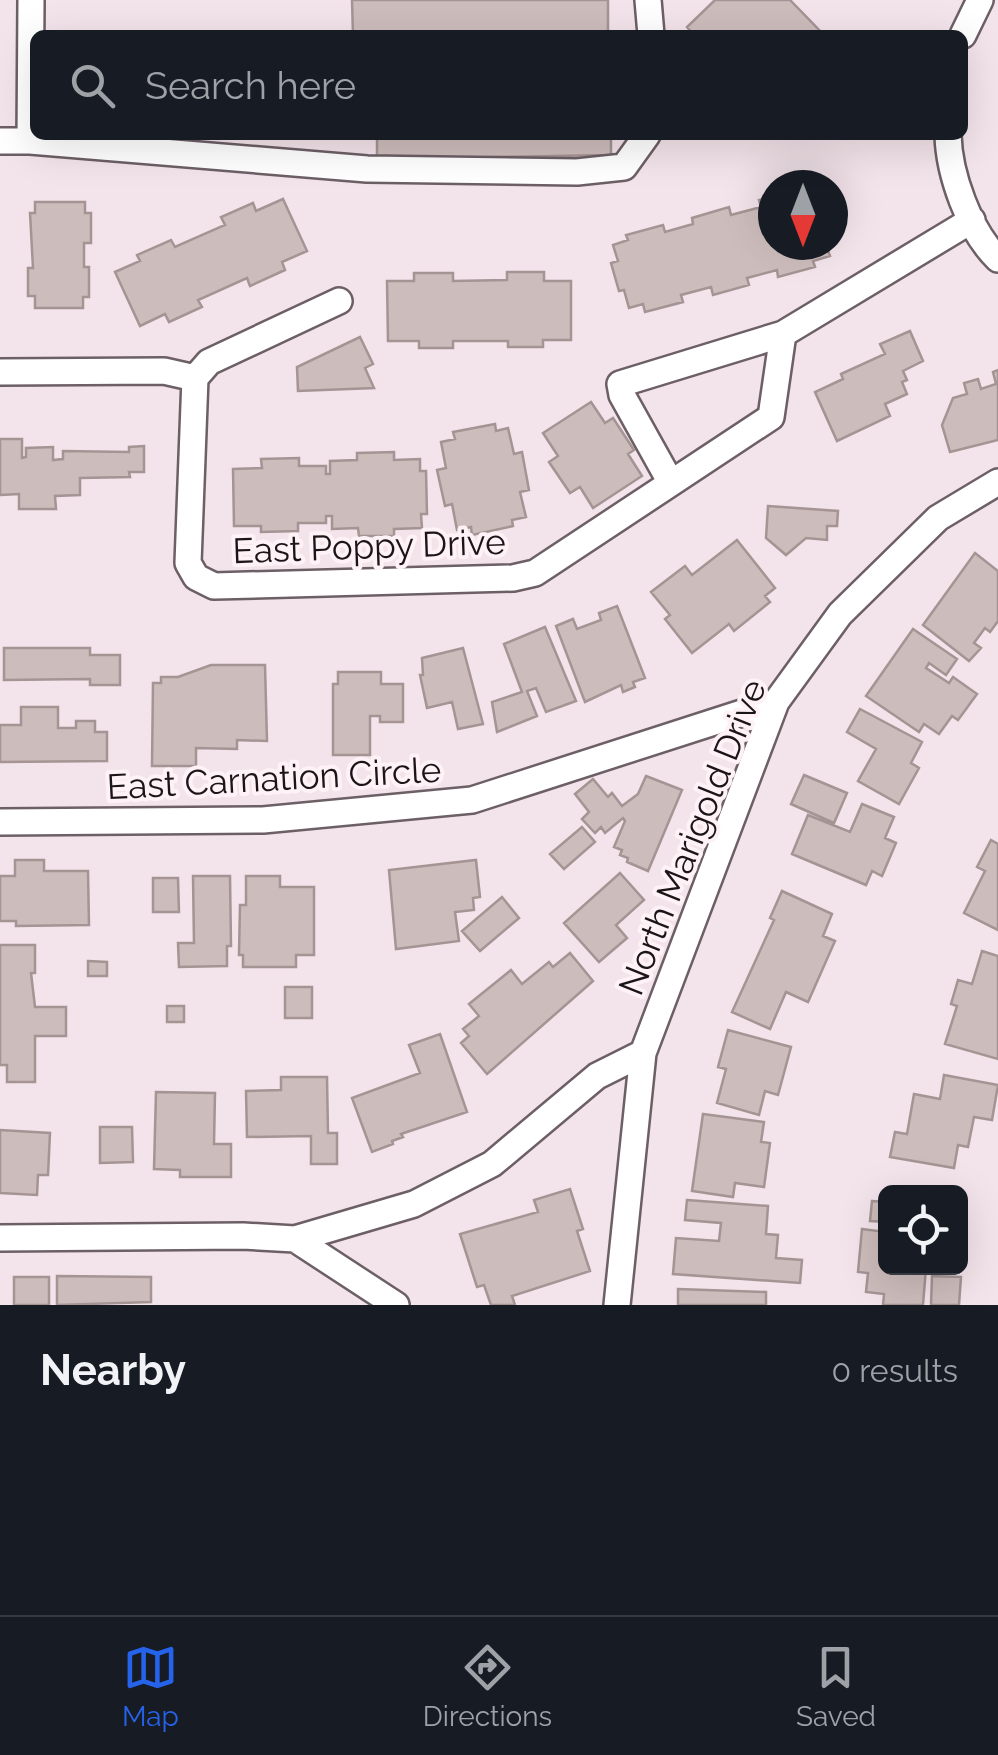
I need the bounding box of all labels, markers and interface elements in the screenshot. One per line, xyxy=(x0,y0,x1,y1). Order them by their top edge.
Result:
search box xyxy=(30,30,968,140)
icon: search xyxy=(65,58,120,113)
text: Search here xyxy=(145,63,356,108)
north arrow xyxy=(758,170,848,260)
street label: East Poppy Drive xyxy=(232,521,506,571)
street label: North Marigold Drive xyxy=(610,673,774,1001)
street label: East Carnation Circle xyxy=(106,749,442,807)
map controls xyxy=(878,1185,968,1275)
button: locate xyxy=(878,1185,968,1275)
text: Nearby xyxy=(40,1346,186,1395)
text: 0 results xyxy=(831,1352,958,1389)
tab: Map xyxy=(122,1640,179,1733)
tab: Directions xyxy=(423,1640,552,1733)
tab: Saved xyxy=(796,1640,876,1733)

